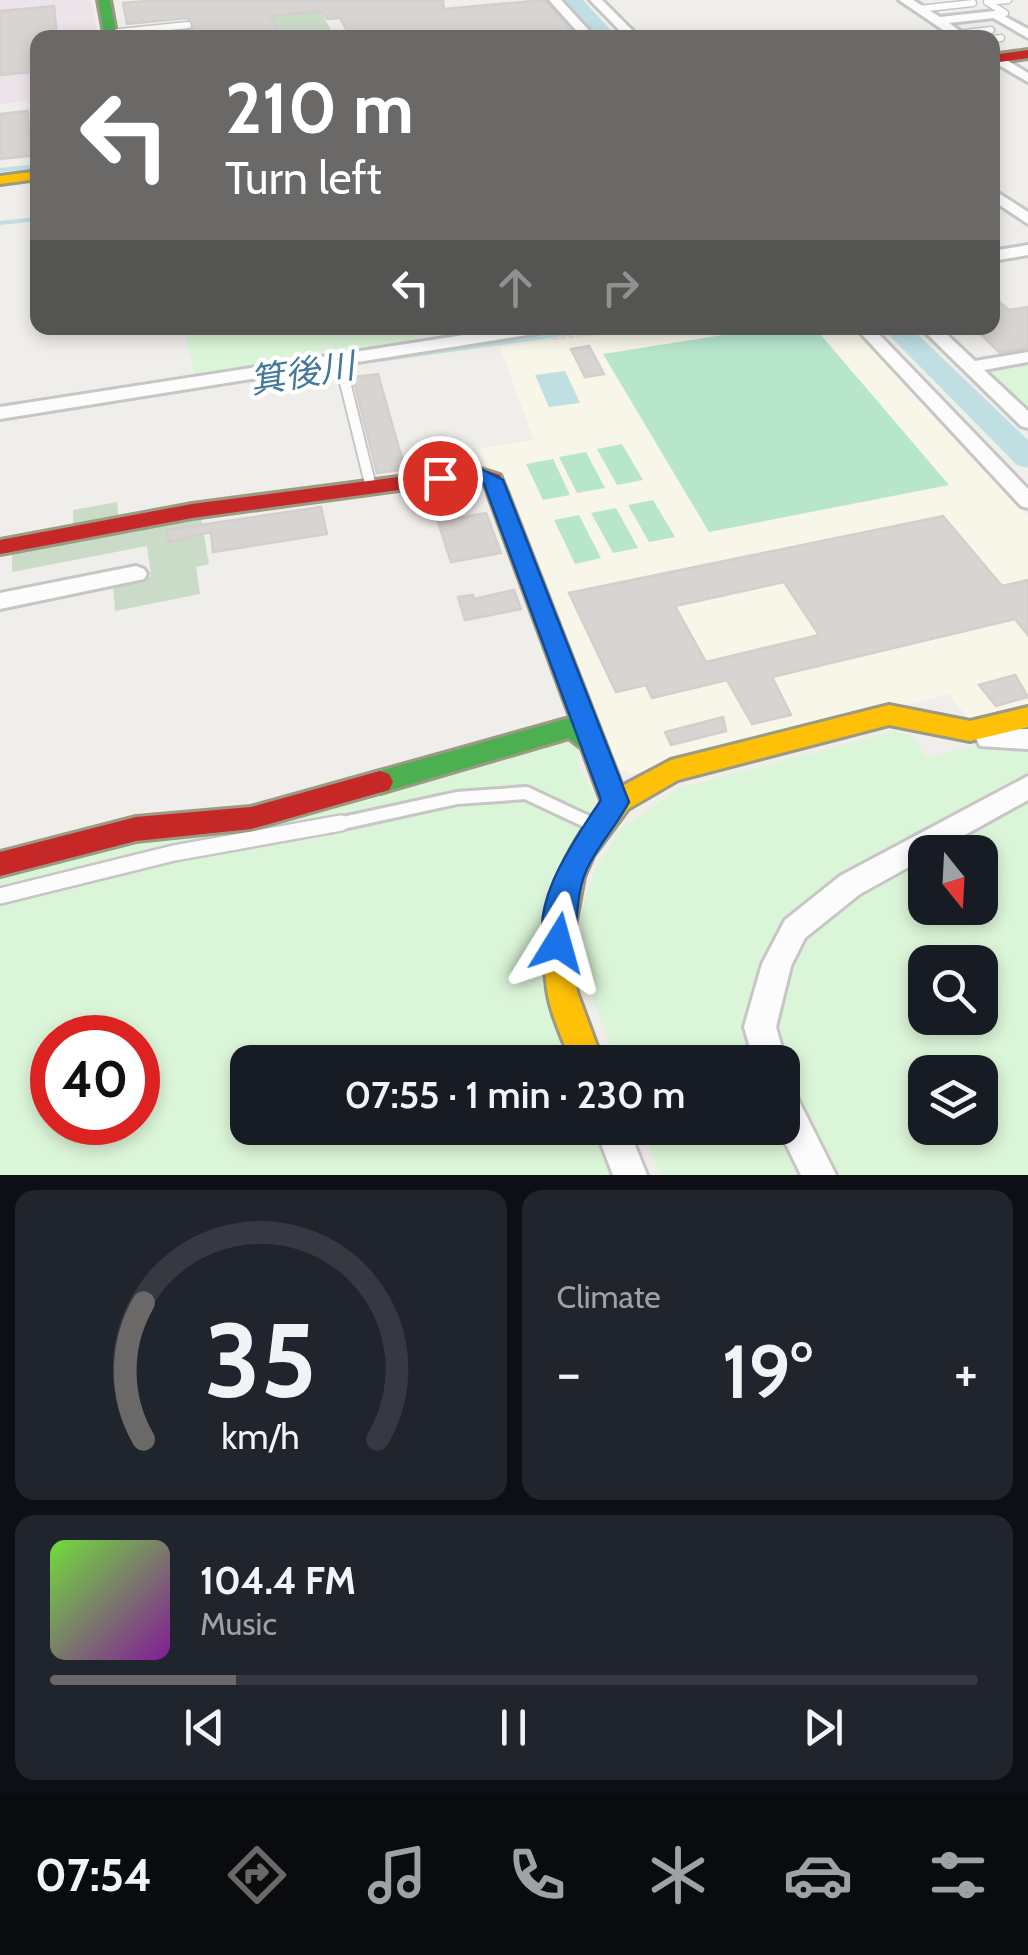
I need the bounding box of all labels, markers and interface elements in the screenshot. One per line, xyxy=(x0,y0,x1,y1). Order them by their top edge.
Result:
text: 210 m xyxy=(225,65,414,151)
icon: left xyxy=(60,70,190,200)
text: Turn left xyxy=(225,151,382,205)
icon: left xyxy=(383,260,438,315)
icon: ahead xyxy=(488,260,543,315)
icon: right xyxy=(593,260,648,315)
water label: 箕後川 xyxy=(247,343,361,402)
pin xyxy=(398,436,483,521)
icon: arrive xyxy=(413,451,468,506)
north arrow xyxy=(908,835,998,925)
map controls xyxy=(908,835,998,1145)
position arrow xyxy=(506,891,610,995)
button: search xyxy=(908,945,998,1035)
speed limit sign: 40 xyxy=(30,1015,160,1145)
button: layers xyxy=(908,1055,998,1145)
text: 07:55 · 1 min · 230 m xyxy=(345,1071,685,1118)
text: Climate xyxy=(557,1277,661,1316)
text: 35 xyxy=(205,1297,317,1423)
text: 19° xyxy=(722,1326,813,1417)
text: − xyxy=(557,1339,581,1406)
text: + xyxy=(954,1339,978,1406)
text: km/h xyxy=(222,1415,300,1458)
text: 104.4 FM xyxy=(200,1557,356,1604)
text: Music xyxy=(200,1604,277,1643)
icon: previous xyxy=(177,1700,232,1755)
icon: pause xyxy=(486,1700,541,1755)
icon: next xyxy=(796,1700,851,1755)
icon: directions xyxy=(222,1840,292,1910)
icon: music xyxy=(362,1840,432,1910)
icon: phone xyxy=(502,1840,572,1910)
icon: climate xyxy=(643,1840,713,1910)
icon: car xyxy=(783,1840,853,1910)
icon: filters xyxy=(923,1840,993,1910)
text: 07:54 xyxy=(35,1848,152,1902)

